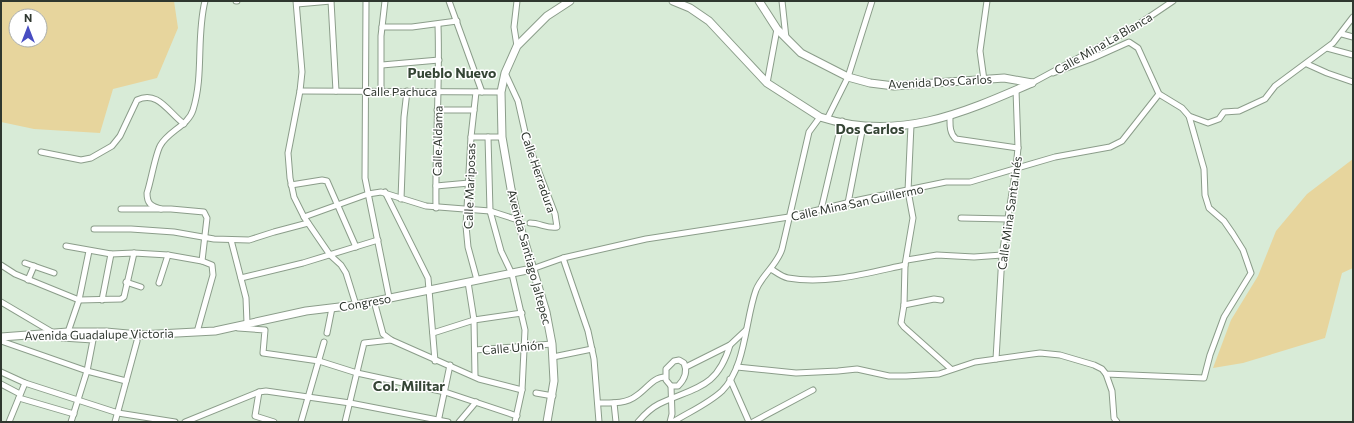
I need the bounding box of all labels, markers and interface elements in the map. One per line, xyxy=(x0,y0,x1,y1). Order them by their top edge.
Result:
north arrow xyxy=(8,8,48,48)
street label: Calle Mina La Blanca xyxy=(1051,9,1155,77)
text: N xyxy=(24,11,32,24)
district label: Pueblo Nuevo xyxy=(408,64,496,81)
street label: Avenida Dos Carlos xyxy=(888,71,992,91)
street label: Calle Pachuca xyxy=(363,84,437,98)
street label: Calle Aldama xyxy=(429,106,445,176)
district label: Dos Carlos xyxy=(836,120,905,137)
street label: Calle Herradura xyxy=(519,130,559,214)
street label: Calle Mariposas xyxy=(461,143,477,229)
street label: Calle Mina Santa Inés xyxy=(994,155,1024,271)
street label: Calle Mina San Guillermo xyxy=(789,181,925,223)
street label: Avenida Santiago Jaltepec xyxy=(504,188,555,326)
street label: Congreso xyxy=(338,291,392,313)
street label: Avenida Guadalupe Victoria xyxy=(24,326,174,342)
street label: Calle Unión xyxy=(482,337,544,357)
district label: Col. Militar xyxy=(373,377,445,394)

